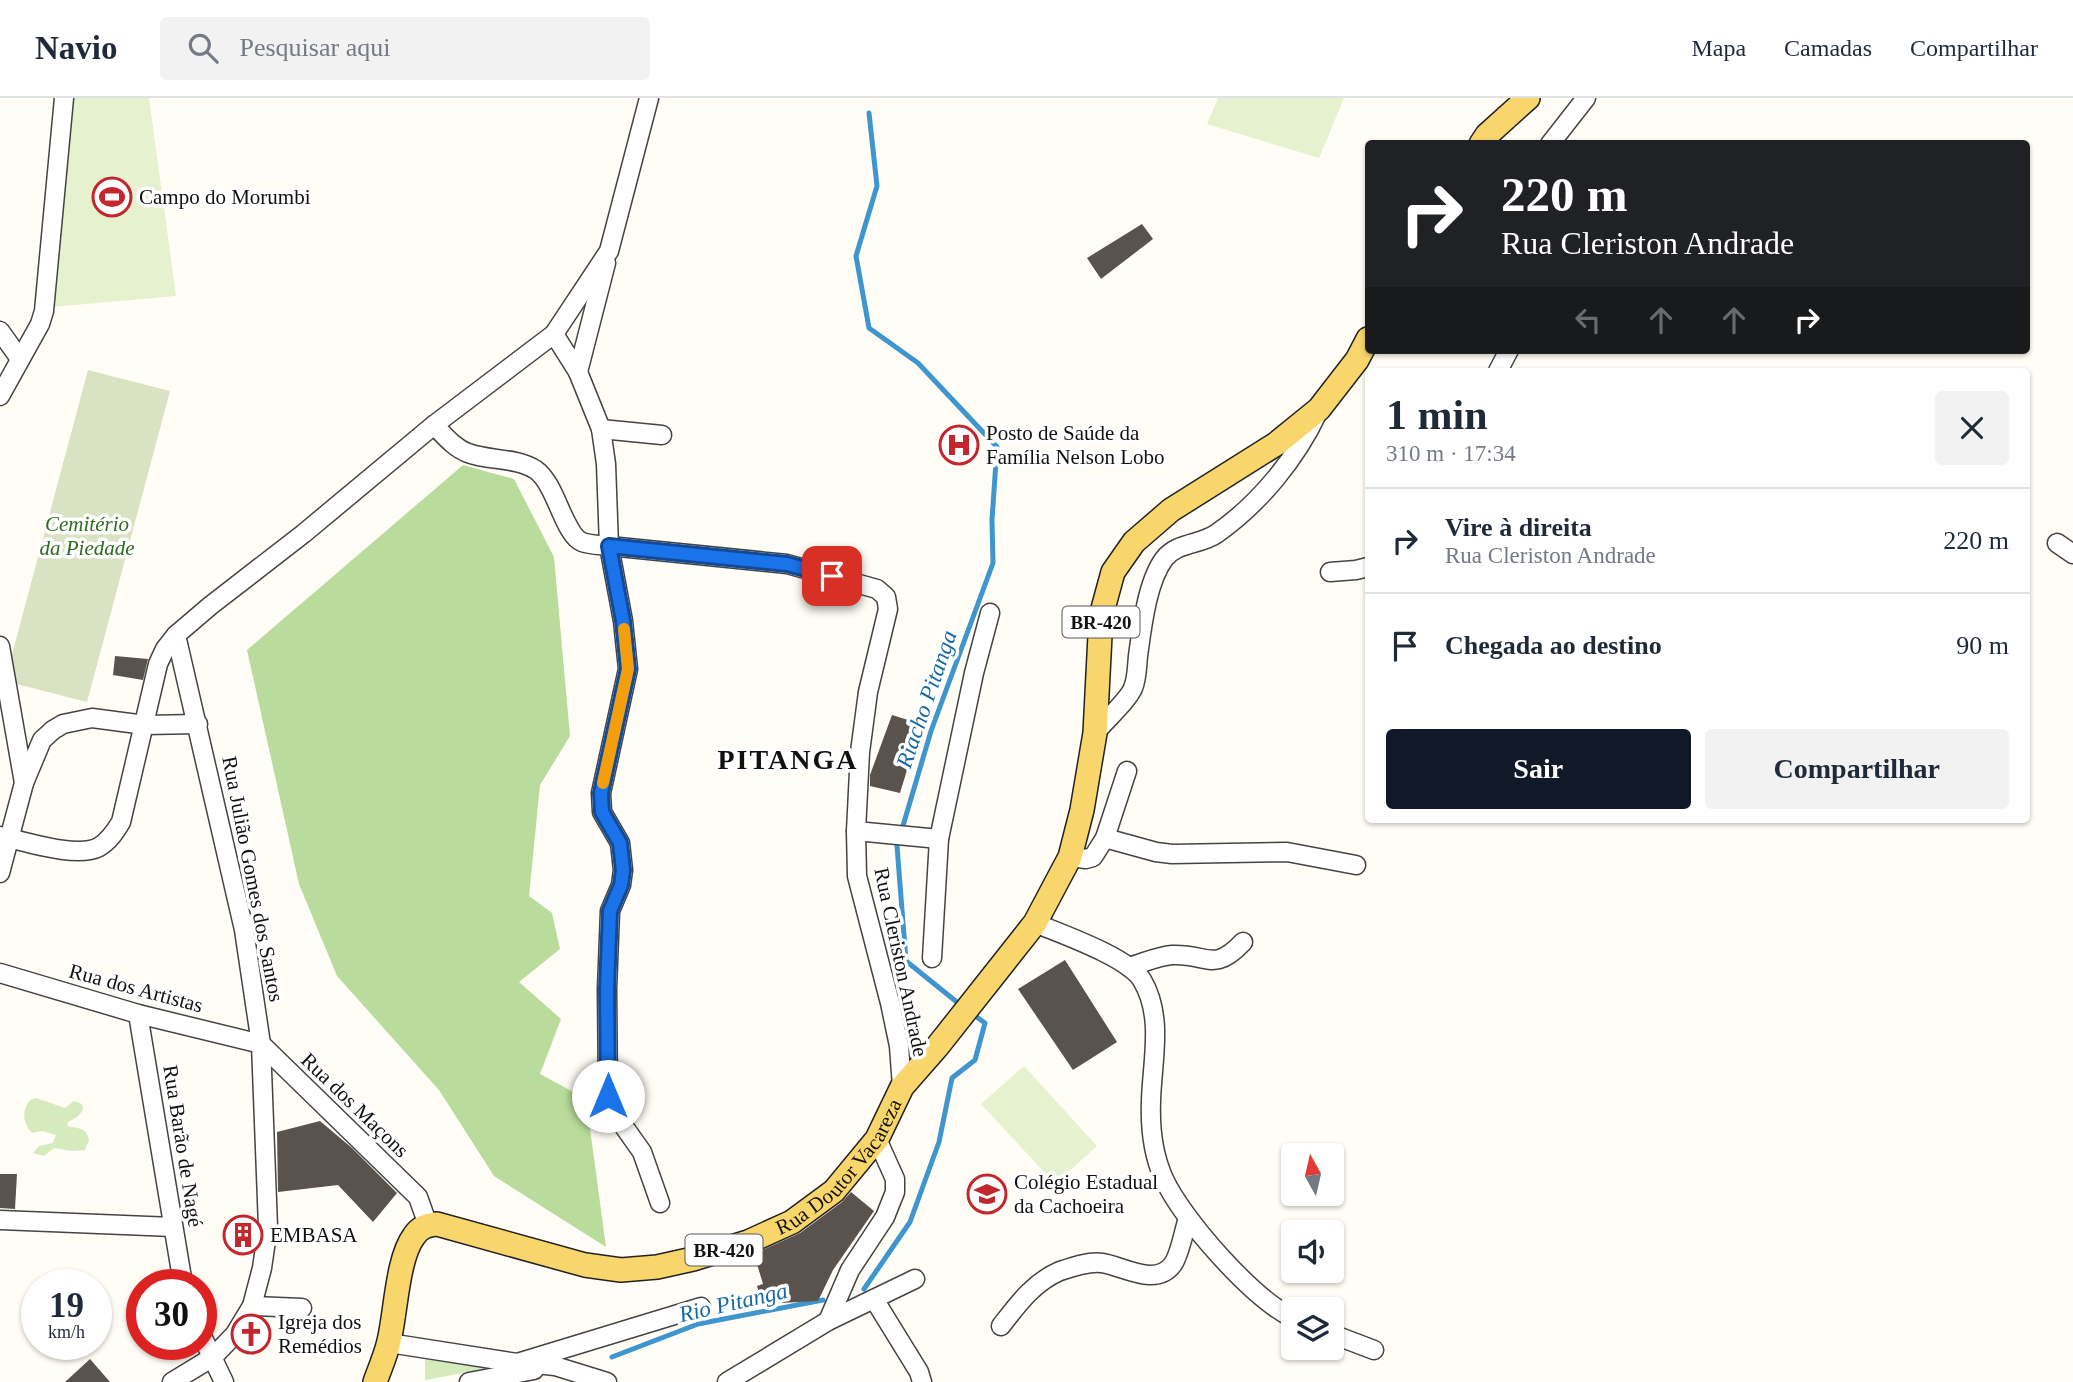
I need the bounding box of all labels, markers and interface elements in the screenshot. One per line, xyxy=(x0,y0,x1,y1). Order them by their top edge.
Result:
search box xyxy=(160,17,650,80)
icon: search xyxy=(184,29,222,67)
text: Navio xyxy=(35,30,118,66)
text: Pesquisar aqui xyxy=(240,33,390,62)
text: Mapa xyxy=(1691,35,1746,61)
text: Camadas xyxy=(1784,35,1872,61)
text: Compartilhar xyxy=(1910,35,2038,61)
text: 220 m xyxy=(1501,167,1628,222)
icon: right xyxy=(1386,168,1477,259)
sports icon: Campo do Morumbi xyxy=(91,176,133,218)
place label: Campo do Morumbi xyxy=(139,185,311,209)
text: Rua Cleriston Andrade xyxy=(1501,225,1794,261)
icon: left xyxy=(1569,301,1607,339)
icon: ahead xyxy=(1642,301,1680,339)
icon: ahead xyxy=(1715,301,1753,339)
icon: right xyxy=(1788,301,1826,339)
button: close xyxy=(1935,391,2009,465)
text: 1 min xyxy=(1386,392,1488,438)
place label: Posto de Saúde da Família Nelson Lobo xyxy=(986,421,1164,469)
hospital icon: Posto de Saúde da Família Nelson Lobo xyxy=(938,424,980,466)
text: 310 m · 17:34 xyxy=(1386,441,1516,466)
park label: Cemitério da Piedade xyxy=(39,512,135,560)
text: Vire à direita xyxy=(1445,513,1592,542)
icon: right xyxy=(1386,522,1424,560)
text: 220 m xyxy=(1943,526,2009,555)
text: Rua Cleriston Andrade xyxy=(1445,543,1656,568)
pin xyxy=(802,546,862,606)
icon: arrive xyxy=(813,557,851,595)
road number: BR-420 xyxy=(1062,607,1140,638)
water label: Riacho Pitanga xyxy=(891,627,962,772)
icon: arrive xyxy=(1386,627,1424,665)
text: Chegada ao destino xyxy=(1445,631,1662,660)
text: 90 m xyxy=(1956,631,2009,660)
button: Sair xyxy=(1386,729,1691,809)
button: Compartilhar xyxy=(1705,729,2009,809)
district label: PITANGA xyxy=(717,744,859,775)
street label: Rua Julião Gomes dos Santos xyxy=(217,754,289,1004)
street label: Rua Cleriston Andrade xyxy=(869,865,933,1059)
street label: Rua dos Artistas xyxy=(66,959,206,1017)
street label: Rua dos Maçons xyxy=(296,1048,414,1162)
position arrow xyxy=(571,1059,645,1133)
street label: Rua Barão de Nagé xyxy=(158,1063,208,1229)
street label: Rua Doutor Vacareza xyxy=(772,1094,907,1240)
north arrow xyxy=(1281,1143,1344,1206)
map controls xyxy=(1281,1143,1344,1360)
place label: Colégio Estadual da Cachoeira xyxy=(1014,1170,1158,1218)
school or university icon: Colégio Estadual da Cachoeira xyxy=(966,1173,1008,1215)
building icon: EMBASA xyxy=(222,1214,264,1256)
button: sound xyxy=(1281,1220,1344,1283)
place label: EMBASA xyxy=(270,1223,358,1247)
road number: BR-420 xyxy=(686,1234,762,1266)
speed limit sign: 30 xyxy=(126,1269,217,1360)
water label: Rio Pitanga xyxy=(675,1278,790,1327)
text: 19 xyxy=(49,1286,84,1325)
button: layers xyxy=(1281,1297,1344,1360)
place label: Igreja dos Remédios xyxy=(278,1310,362,1358)
church icon: Igreja dos Remédios xyxy=(230,1313,272,1355)
text: km/h xyxy=(48,1322,85,1342)

